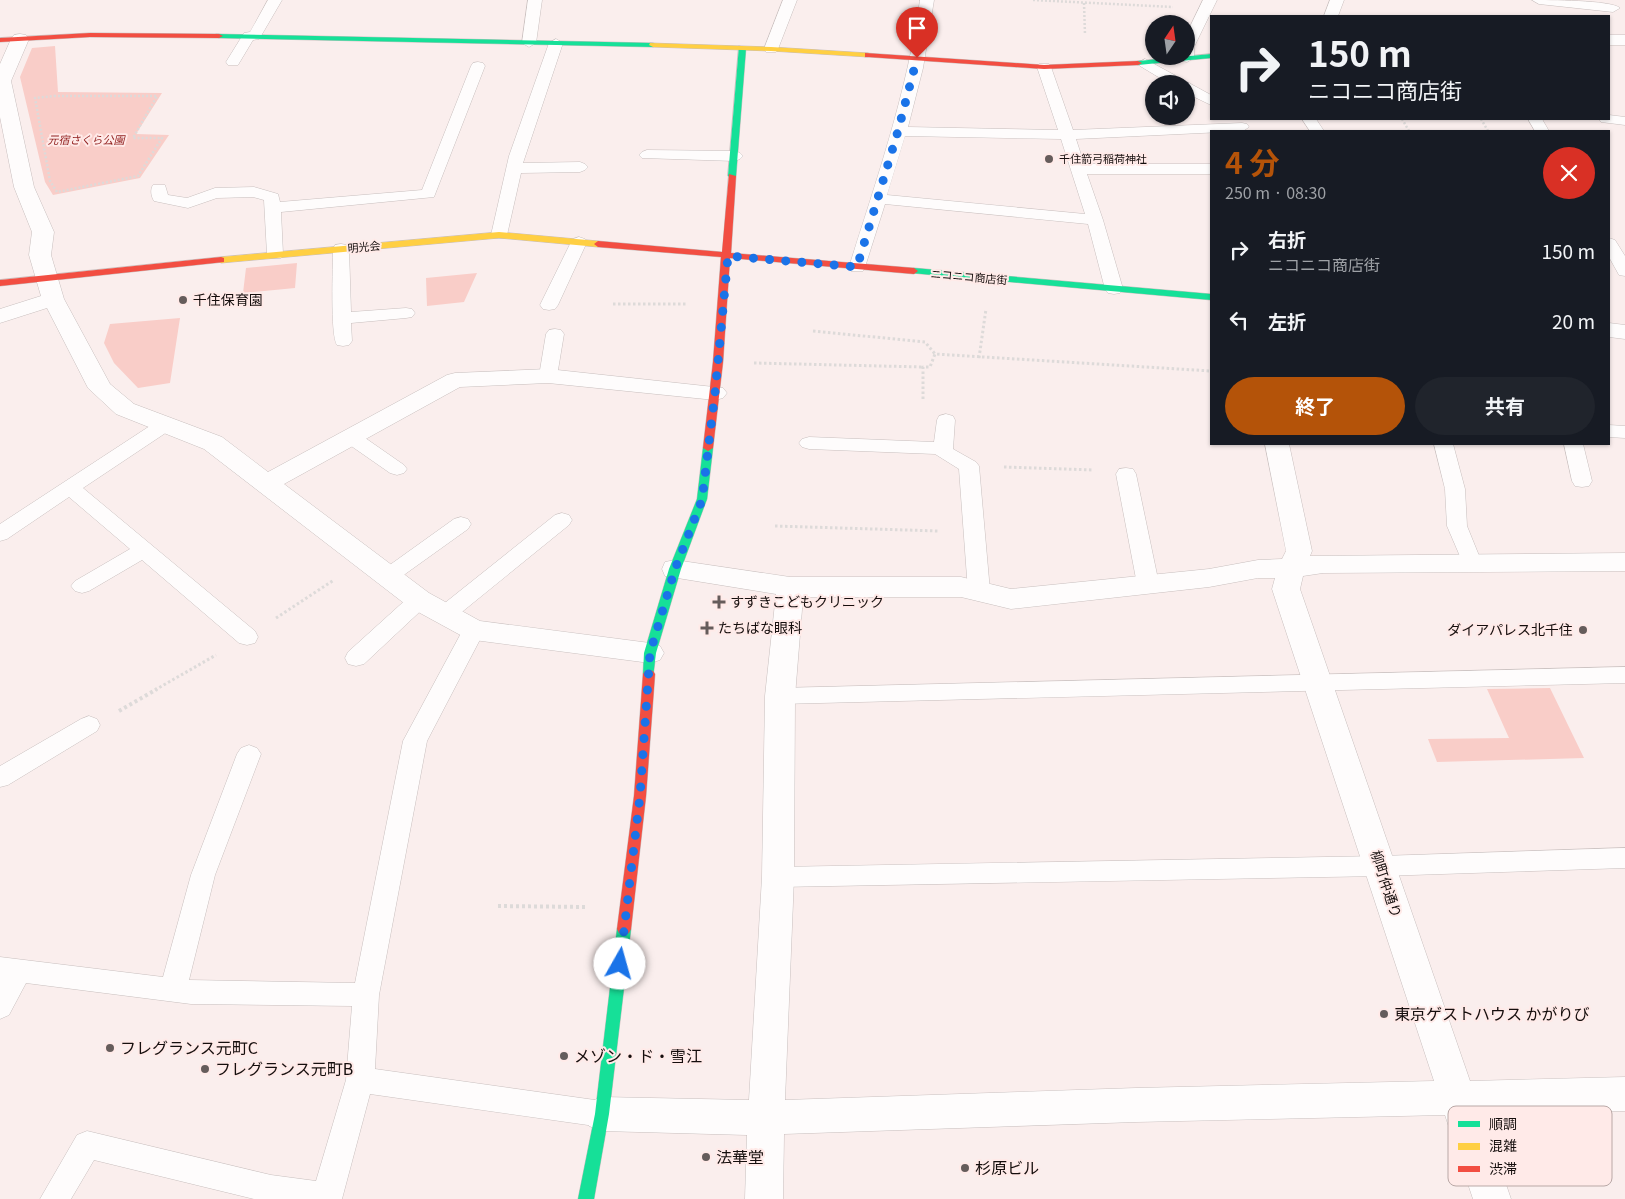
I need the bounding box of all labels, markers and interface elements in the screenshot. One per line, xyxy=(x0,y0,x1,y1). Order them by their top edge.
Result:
pin xyxy=(896,7,938,58)
icon: arrive xyxy=(903,14,931,42)
north arrow xyxy=(1145,15,1195,65)
map controls xyxy=(1145,15,1195,125)
text: 150 m xyxy=(1308,26,1412,77)
icon: right xyxy=(1225,35,1290,100)
text: ニコニコ商店街 xyxy=(1308,73,1462,105)
button: sound xyxy=(1145,75,1195,125)
park label: 元宿さくら公園 xyxy=(48,131,126,147)
text: 4 分 xyxy=(1225,139,1280,183)
button: close xyxy=(1543,147,1595,199)
place label: 千住箭弓稲荷神社 xyxy=(1059,150,1147,166)
marker: 千住箭弓稲荷神社 xyxy=(1043,153,1055,165)
text: 250 m · 08:30 xyxy=(1225,180,1326,204)
text: 右折 xyxy=(1268,225,1306,252)
icon: right xyxy=(1225,236,1253,264)
street label: 明光会 xyxy=(347,237,381,255)
text: 150 m xyxy=(1542,237,1595,264)
text: ニコニコ商店街 xyxy=(1268,252,1380,276)
street label: ニコニコ商店街 xyxy=(930,265,1008,287)
place label: 千住保育園 xyxy=(193,289,263,309)
marker: 千住保育園 xyxy=(177,294,189,306)
icon: left xyxy=(1225,306,1253,334)
text: 左折 xyxy=(1268,307,1306,334)
text: 20 m xyxy=(1552,307,1595,334)
button: 終了 xyxy=(1225,377,1405,435)
button: 共有 xyxy=(1415,377,1595,435)
place label: すずきこどもクリニック xyxy=(730,591,884,611)
marker: すずきこどもクリニック xyxy=(712,595,726,609)
place label: たちばな眼科 xyxy=(718,617,802,637)
place label: ダイアパレス北千住 xyxy=(1447,619,1573,639)
marker: たちばな眼科 xyxy=(700,621,714,635)
marker: ダイアパレス北千住 xyxy=(1577,624,1589,636)
street label: 柳町仲通り xyxy=(1367,847,1407,920)
position arrow xyxy=(593,937,645,989)
place label: 東京ゲストハウス かがりび xyxy=(1394,1001,1590,1025)
marker: 東京ゲストハウス かがりび xyxy=(1378,1008,1390,1020)
place label: フレグランス元町C xyxy=(120,1035,258,1059)
marker: フレグランス元町C xyxy=(104,1042,116,1054)
place label: メゾン・ド・雪江 xyxy=(574,1043,702,1067)
marker: メゾン・ド・雪江 xyxy=(558,1050,570,1062)
place label: フレグランス元町B xyxy=(215,1056,353,1080)
marker: フレグランス元町B xyxy=(199,1063,211,1075)
legend xyxy=(1448,1106,1612,1186)
text: 順調 xyxy=(1489,1113,1517,1133)
text: 混雑 xyxy=(1489,1135,1517,1155)
place label: 法華堂 xyxy=(716,1144,764,1168)
marker: 法華堂 xyxy=(700,1151,712,1163)
place label: 杉原ビル xyxy=(975,1155,1039,1179)
text: 渋滞 xyxy=(1489,1158,1517,1178)
marker: 杉原ビル xyxy=(959,1162,971,1174)

